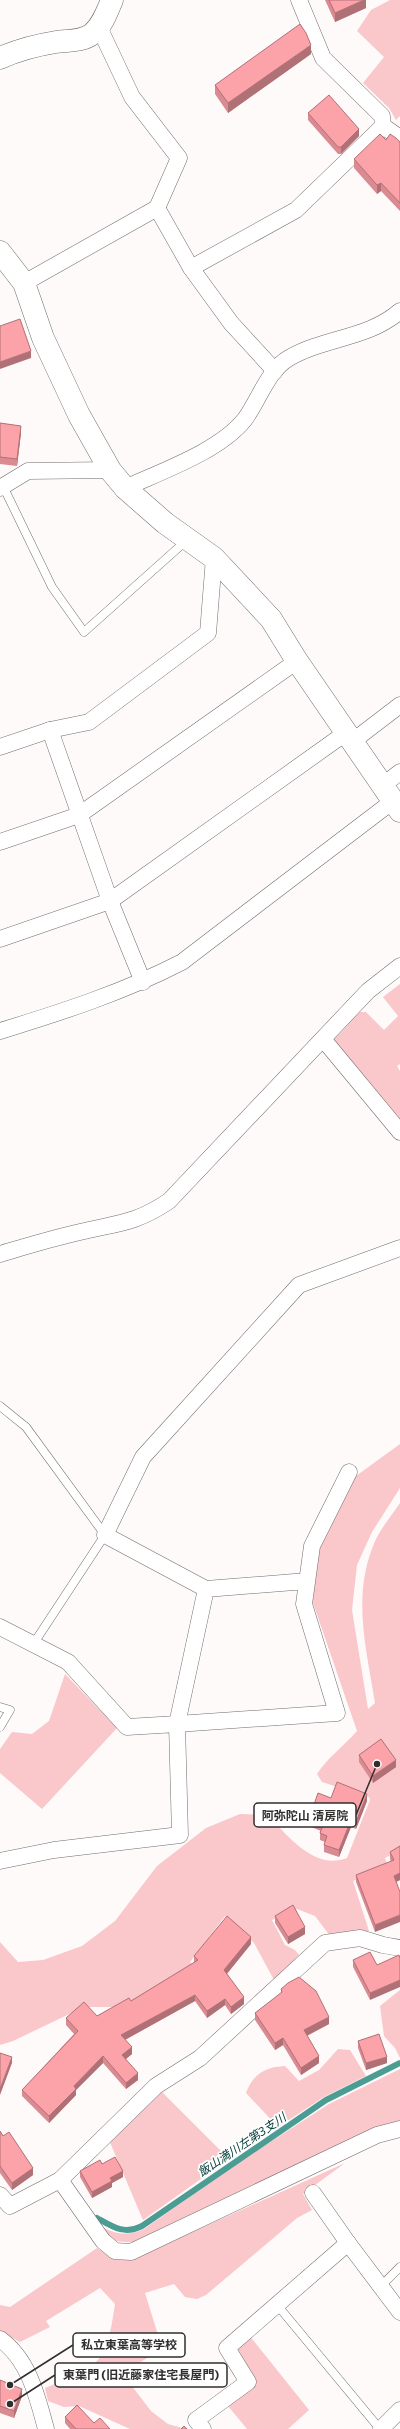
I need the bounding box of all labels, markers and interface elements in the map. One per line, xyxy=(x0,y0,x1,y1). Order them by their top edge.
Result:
callout: 阿弥陀山 清房院 xyxy=(254,1803,356,1827)
text: 阿弥陀山 清房院 xyxy=(262,1808,348,1822)
water label: 飯山満川左第3支川 xyxy=(195,2108,290,2179)
callout: 私立東葉高等学校 xyxy=(73,2333,185,2357)
text: 私立東葉高等学校 xyxy=(81,2337,177,2351)
callout: 東葉門 (旧近藤家住宅長屋門) xyxy=(55,2363,227,2387)
text: 東葉門 (旧近藤家住宅長屋門) xyxy=(63,2367,219,2381)

